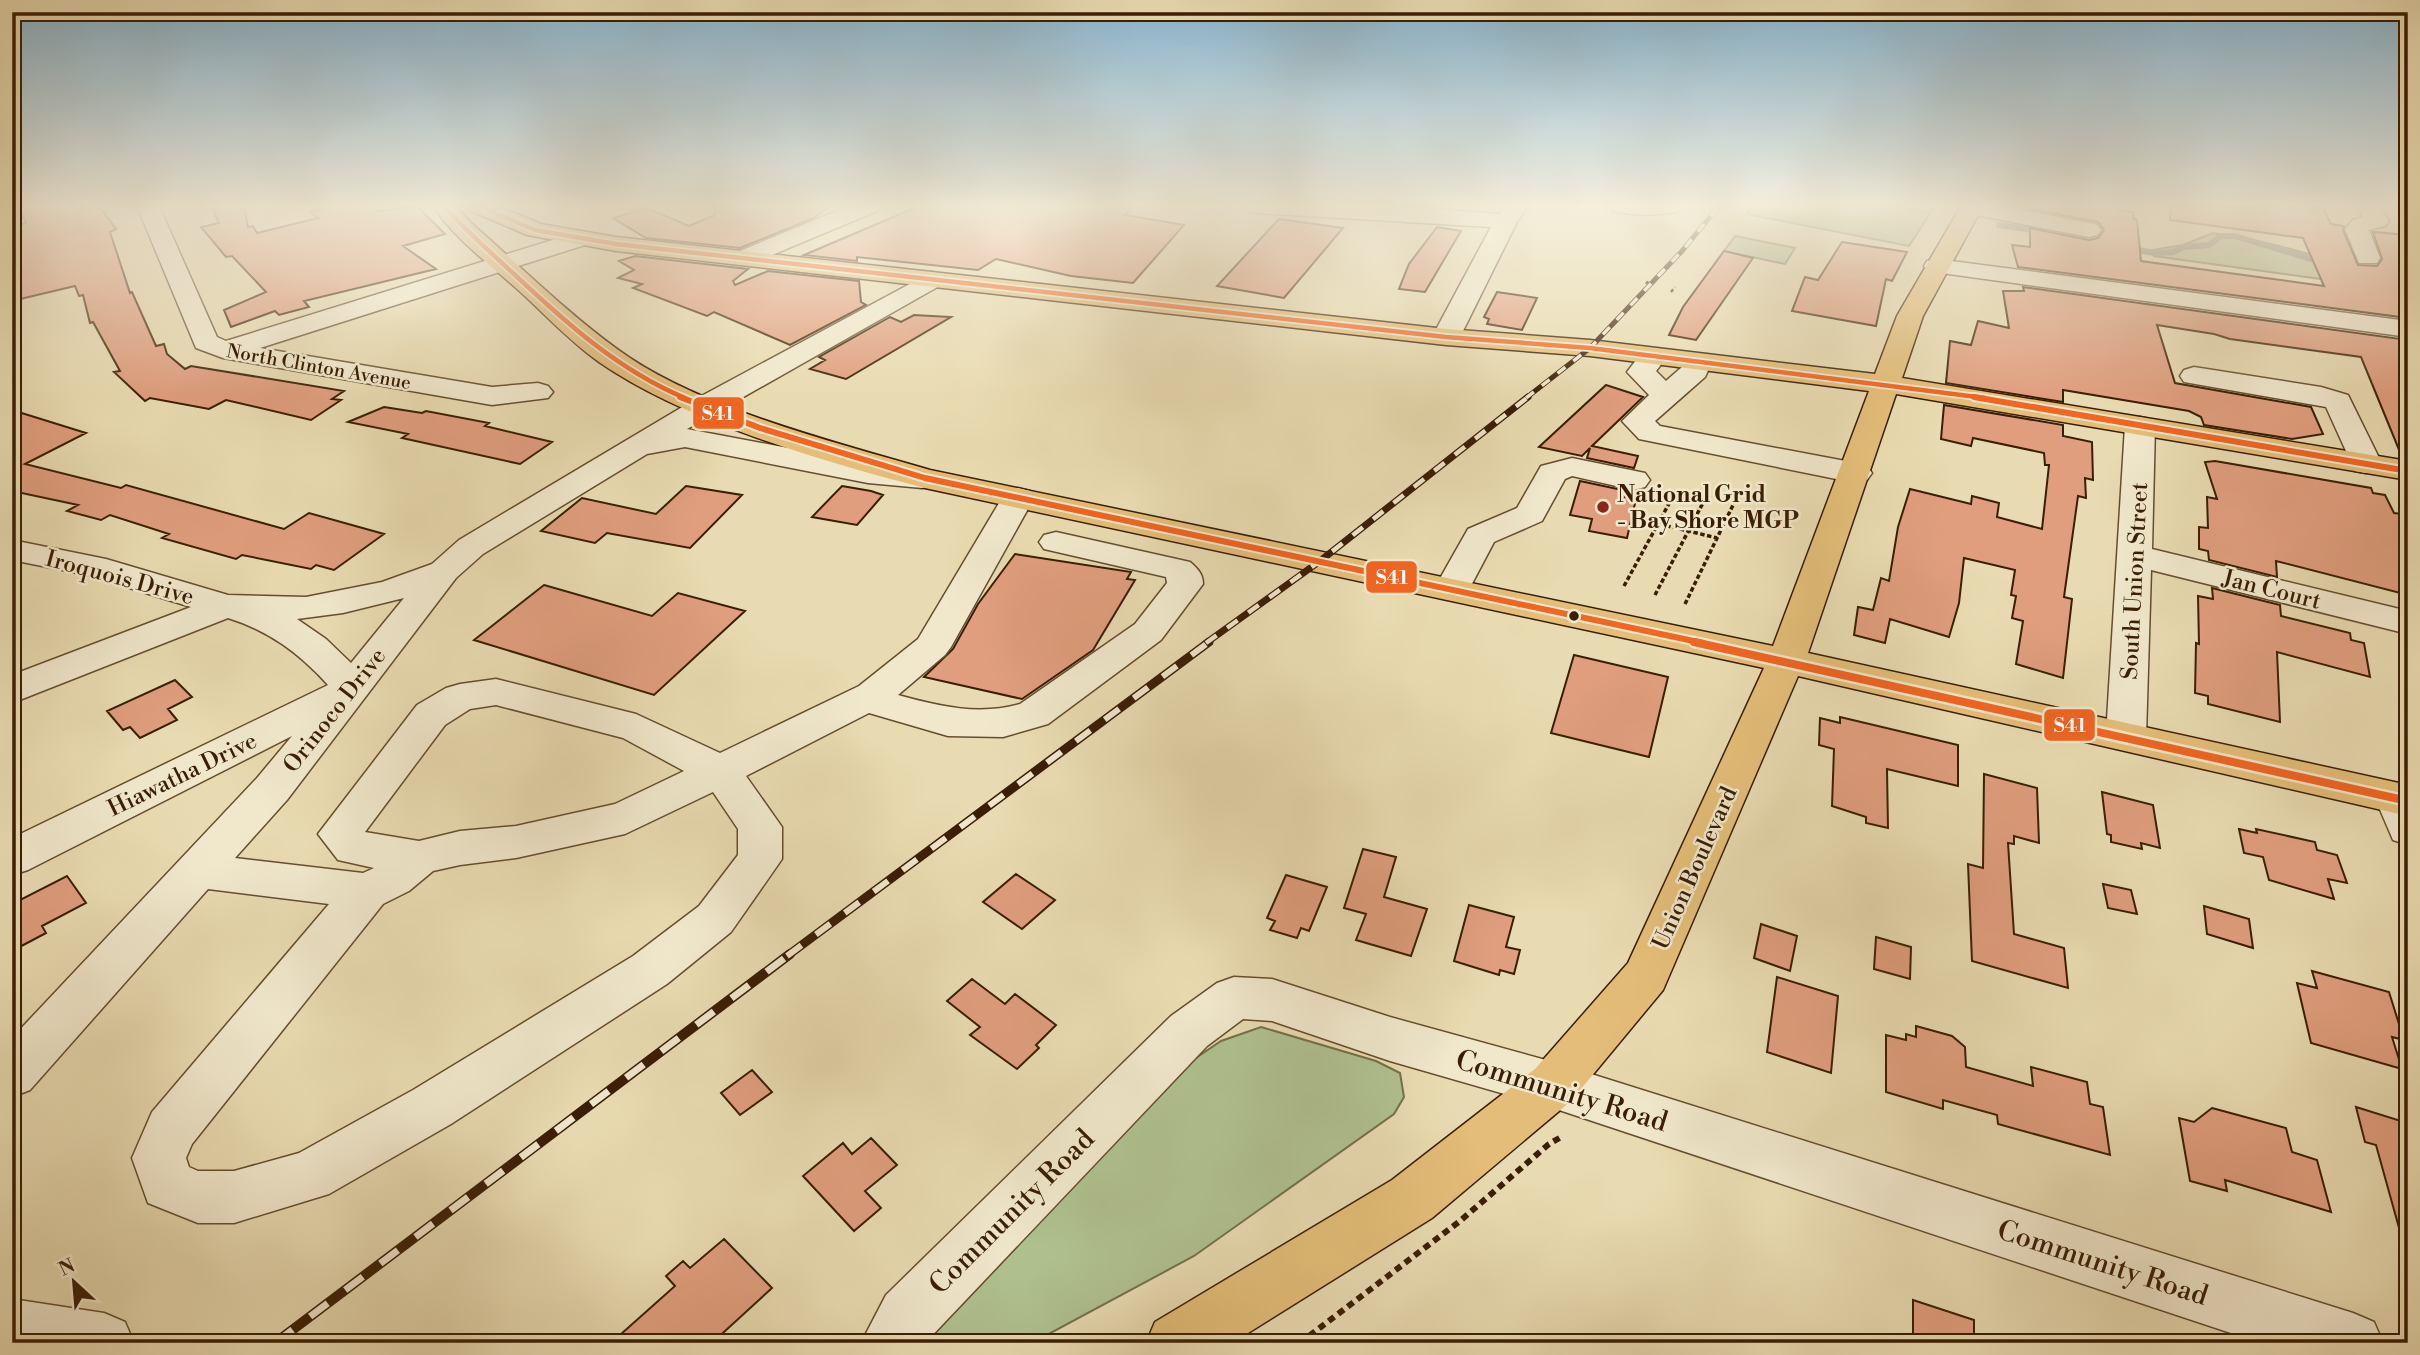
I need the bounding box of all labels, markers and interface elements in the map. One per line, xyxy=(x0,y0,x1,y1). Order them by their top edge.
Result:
street label: North Clinton Avenue xyxy=(225,339,413,395)
line badge: S41 xyxy=(692,396,745,430)
text: S41 xyxy=(702,402,734,426)
place label: National Grid - Bay Shore MGP xyxy=(1617,481,1799,535)
street label: South Union Street xyxy=(2116,482,2154,680)
marker: National Grid - Bay Shore MGP xyxy=(1595,499,1611,515)
street label: Iroquois Drive xyxy=(42,545,197,611)
line badge: S41 xyxy=(1365,560,1418,594)
street label: Jan Court xyxy=(2219,564,2324,616)
text: S41 xyxy=(1376,566,1408,590)
unlabelled marker xyxy=(1567,609,1581,623)
street label: Orinoco Drive xyxy=(277,643,392,779)
line badge: S41 xyxy=(2043,708,2096,742)
text: S41 xyxy=(2054,714,2086,738)
street label: Hiawatha Drive xyxy=(103,727,261,823)
street label: Union Boulevard xyxy=(1646,783,1743,954)
street label: Community Road xyxy=(1451,1043,1672,1140)
street label: Community Road xyxy=(922,1122,1102,1302)
street label: Community Road xyxy=(1993,1213,2213,1314)
north arrow xyxy=(38,1246,108,1316)
text: N xyxy=(55,1254,79,1282)

